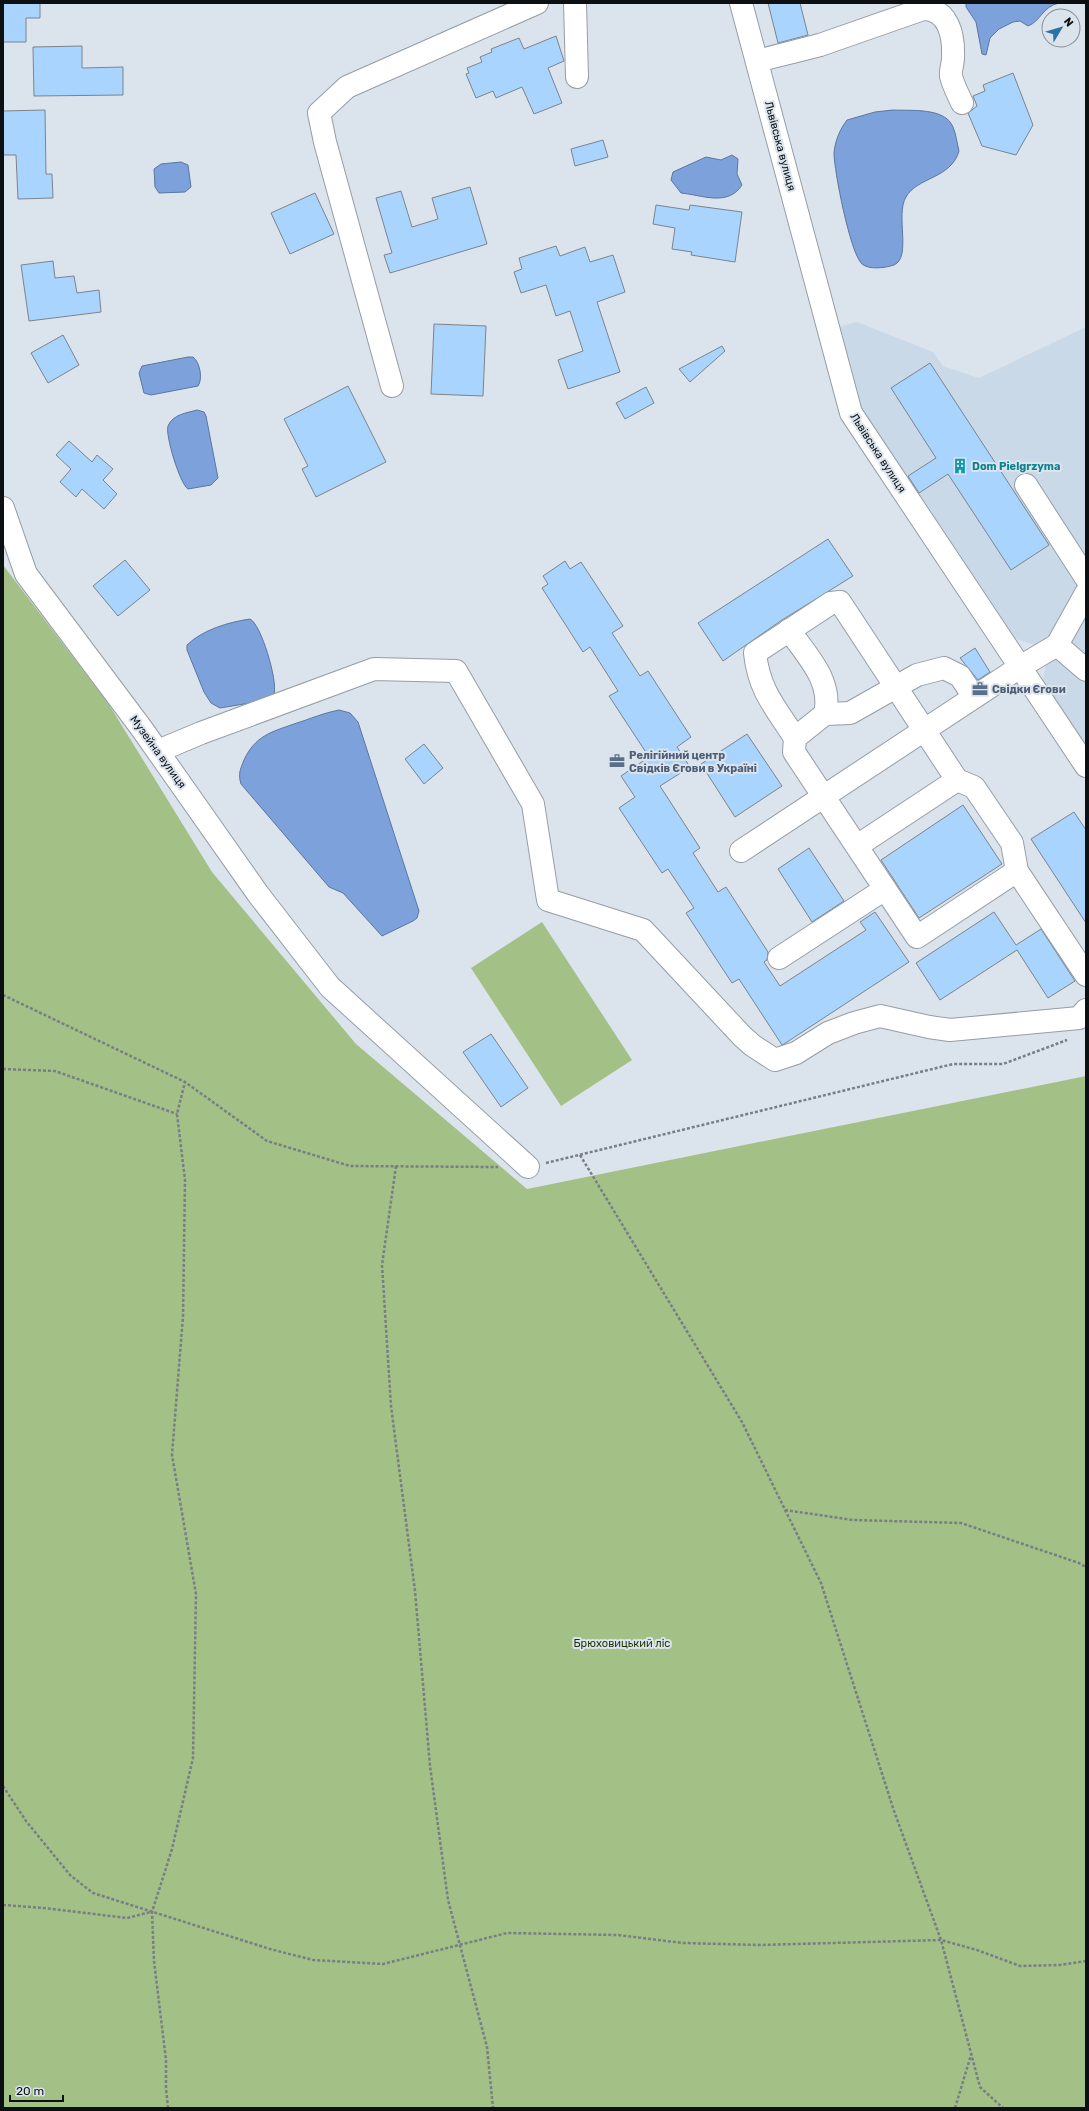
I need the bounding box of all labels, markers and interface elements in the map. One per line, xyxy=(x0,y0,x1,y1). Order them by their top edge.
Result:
north arrow xyxy=(1041,8,1081,48)
text: N xyxy=(1061,15,1076,29)
street label: Львівська вулиця xyxy=(762,100,798,192)
street label: Львівська вулиця xyxy=(847,411,909,495)
building icon: Dom Pielgrzyma xyxy=(951,457,969,475)
place label: Dom Pielgrzyma xyxy=(972,460,1060,473)
office icon: Свідки Єгови xyxy=(971,680,989,698)
place label: Свідки Єгови xyxy=(992,683,1066,696)
street label: Музейна вулиця xyxy=(127,713,189,791)
place label: Релігійний центр Свідків Єгови в Україні xyxy=(629,749,757,775)
office icon: Релігійний центр Свідків Єгови в Україні xyxy=(608,752,626,770)
park label: Брюховицький ліс xyxy=(574,1637,670,1650)
scale bar xyxy=(10,2077,63,2103)
text: 20 m xyxy=(16,2084,44,2098)

